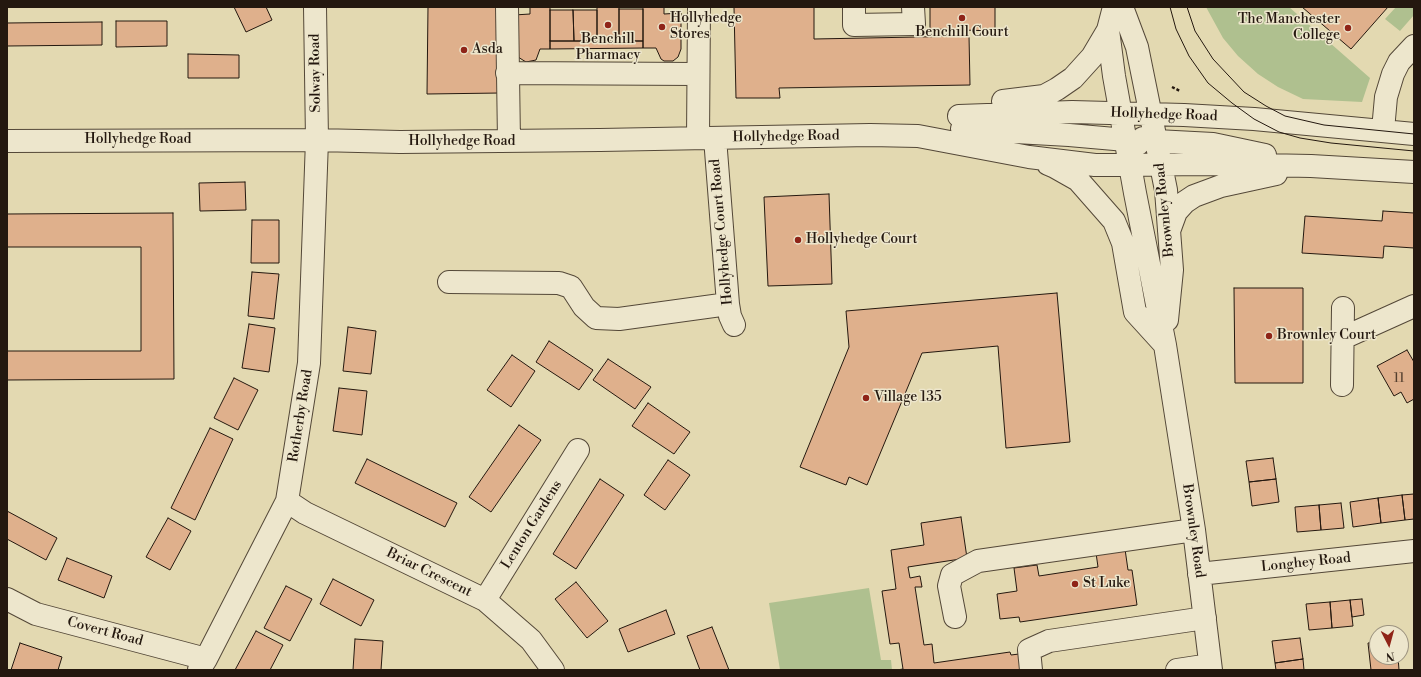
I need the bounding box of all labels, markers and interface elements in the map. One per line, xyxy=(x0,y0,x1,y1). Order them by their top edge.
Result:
place label: Hollyhedge Stores xyxy=(670,11,742,44)
place label: The Manchester College xyxy=(1238,12,1340,44)
marker: Benchill Court xyxy=(957,13,967,23)
marker: Benchill Pharmacy xyxy=(603,20,613,30)
marker: Hollyhedge Stores xyxy=(657,22,667,32)
marker: The Manchester College xyxy=(1343,23,1353,33)
place label: Benchill Court xyxy=(915,25,1009,41)
place label: Benchill Pharmacy xyxy=(576,32,640,64)
street label: Solway Road xyxy=(307,33,325,113)
place label: Asda xyxy=(472,42,503,58)
marker: Asda xyxy=(459,45,469,55)
street label: Hollyhedge Road xyxy=(1110,105,1218,125)
street label: Hollyhedge Road xyxy=(732,128,840,146)
street label: Hollyhedge Road xyxy=(84,132,192,148)
street label: Hollyhedge Road xyxy=(408,134,516,150)
street label: Hollyhedge Court Road xyxy=(707,158,737,306)
street label: Brownley Road xyxy=(1152,162,1178,258)
place label: Hollyhedge Court xyxy=(806,232,917,248)
marker: Hollyhedge Court xyxy=(793,235,803,245)
place label: Brownley Court xyxy=(1277,328,1376,344)
marker: Brownley Court xyxy=(1264,331,1274,341)
street label: Rotherby Road xyxy=(285,368,317,464)
house number: 11 xyxy=(1394,372,1404,386)
place label: Village 135 xyxy=(874,390,942,406)
marker: Village 135 xyxy=(861,393,871,403)
street label: Lenton Gardens xyxy=(498,478,566,572)
street label: Brownley Road xyxy=(1178,483,1208,579)
street label: Briar Crescent xyxy=(384,545,474,601)
street label: Longhey Road xyxy=(1260,550,1352,576)
place label: St Luke xyxy=(1083,576,1130,592)
marker: St Luke xyxy=(1070,579,1080,589)
street label: Covert Road xyxy=(65,614,145,650)
north arrow xyxy=(1369,625,1409,665)
text: N xyxy=(1385,649,1395,663)

